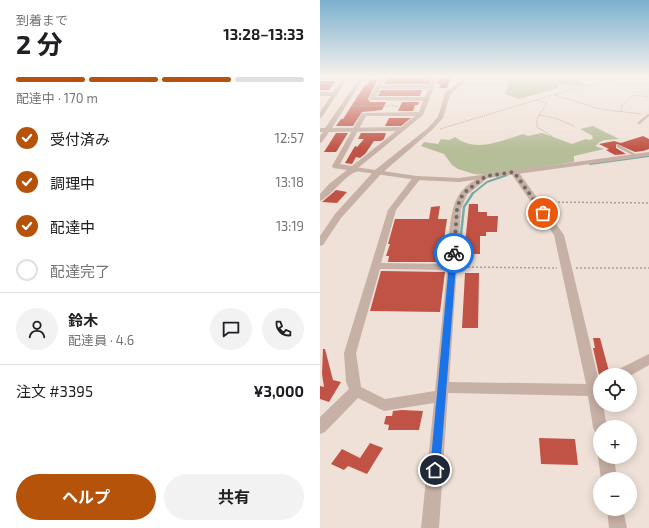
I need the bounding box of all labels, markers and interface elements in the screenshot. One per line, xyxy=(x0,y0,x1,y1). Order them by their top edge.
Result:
text: 到着まで xyxy=(16,12,68,28)
text: 13:28–13:33 xyxy=(223,25,304,43)
text: 2 分 xyxy=(16,28,63,59)
text: 配達中 · 170 m xyxy=(16,90,98,106)
icon: check xyxy=(16,127,38,149)
text: 受付済み xyxy=(50,130,110,148)
text: 12:57 xyxy=(275,130,304,146)
icon: check xyxy=(16,171,38,193)
text: 調理中 xyxy=(50,174,95,192)
text: 13:18 xyxy=(275,174,304,190)
pin xyxy=(526,196,560,230)
icon: bag xyxy=(532,202,554,224)
icon: check xyxy=(16,215,38,237)
text: 配達中 xyxy=(50,218,95,236)
text: 13:19 xyxy=(276,218,304,234)
courier xyxy=(434,233,474,273)
icon: bike xyxy=(443,242,465,264)
text: 配達完了 xyxy=(50,262,110,280)
button: person xyxy=(16,308,58,350)
button: chat xyxy=(210,308,252,350)
button: phone xyxy=(262,308,304,350)
text: 鈴木 xyxy=(68,311,98,329)
text: 配達員 · 4.6 xyxy=(68,332,134,348)
map controls xyxy=(593,368,637,516)
button: locate xyxy=(593,368,637,412)
text: 注文 #3395 xyxy=(16,382,93,400)
text: ¥3,000 xyxy=(254,382,304,400)
button: + xyxy=(593,420,637,464)
pin xyxy=(418,453,452,487)
icon: home xyxy=(424,459,446,481)
button: − xyxy=(593,472,637,516)
button: ヘルプ xyxy=(16,474,156,520)
button: 共有 xyxy=(164,474,304,520)

